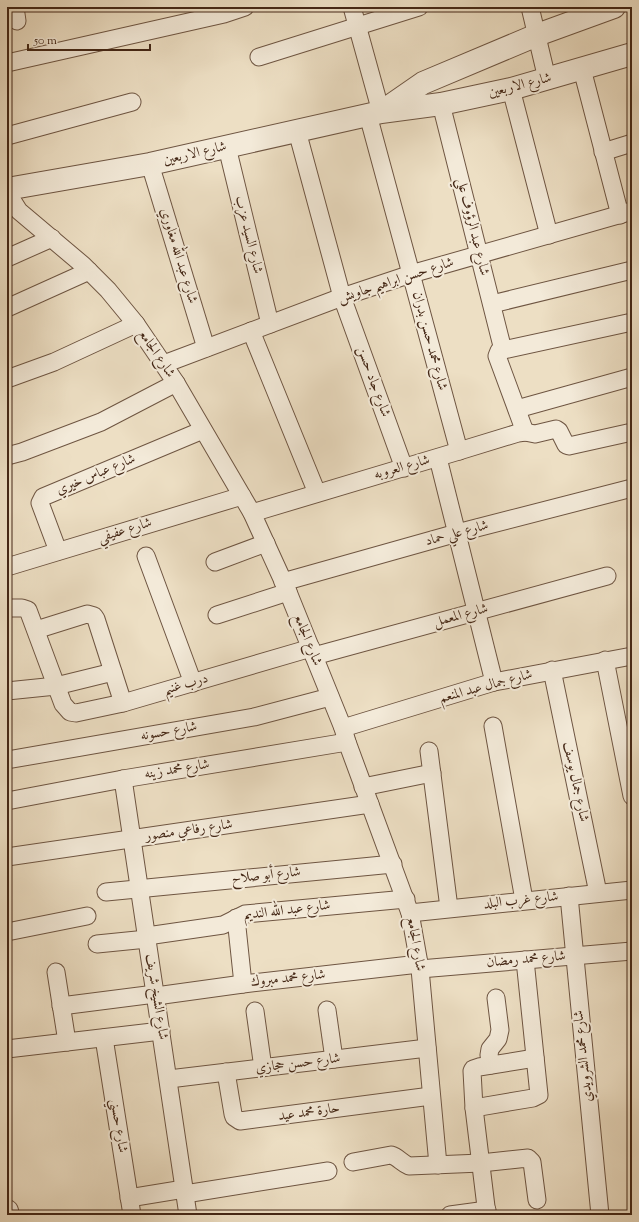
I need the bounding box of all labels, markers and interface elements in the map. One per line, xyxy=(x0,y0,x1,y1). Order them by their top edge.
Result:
scale bar xyxy=(28,26,150,52)
text: 50 m xyxy=(33,32,57,50)
street label: شارع الاربعين xyxy=(486,68,554,104)
street label: شارع الاربعين xyxy=(161,137,229,171)
street label: شارع عبد الرؤوف علي xyxy=(449,176,494,278)
street label: شارع السيد عزب xyxy=(229,194,267,276)
street label: شارع عبد الله مغاوري xyxy=(154,205,205,306)
street label: شارع حسن ابراهيم جاويش xyxy=(335,253,457,311)
street label: شارع محمد حسن بدران xyxy=(406,289,452,393)
street label: شارع الجامع xyxy=(131,326,180,383)
street label: شارع جاد حسن xyxy=(351,344,395,420)
street label: شارع عباس خيري xyxy=(53,449,139,501)
street label: شارع العروبه xyxy=(372,450,432,486)
street label: شارع عفيفي xyxy=(96,513,155,551)
street label: شارع علي حماد xyxy=(423,516,491,553)
street label: شارع المعمل xyxy=(431,599,491,633)
street label: شارع الجامع xyxy=(286,611,327,670)
street label: شارع جمال عبد المنعم xyxy=(437,665,535,711)
street label: درب غنيم xyxy=(161,669,211,703)
street label: شارع حسونه xyxy=(139,717,199,747)
street label: شارع جمال يوسف xyxy=(557,740,593,824)
street label: شارع محمد زينه xyxy=(143,755,211,785)
street label: شارع رفاعي منصور xyxy=(142,815,234,847)
street label: شارع أبو صلاح xyxy=(230,860,302,891)
street label: شارع غرب البلد xyxy=(483,887,559,915)
street label: شارع عبد الله النديم xyxy=(242,893,332,927)
street label: شارع الجامع xyxy=(398,915,430,973)
street label: شارع محمد رمضان xyxy=(486,947,566,973)
street label: شارع الشيخ شريف xyxy=(138,952,173,1042)
street label: شارع محمد مبروك xyxy=(250,965,326,993)
street label: شارع محمد الشرويدي xyxy=(569,1009,599,1103)
street label: شارع حسن حجازي xyxy=(254,1049,342,1079)
street label: شارع حسني xyxy=(103,1097,132,1155)
street label: حارة محمد عيد xyxy=(277,1099,341,1127)

